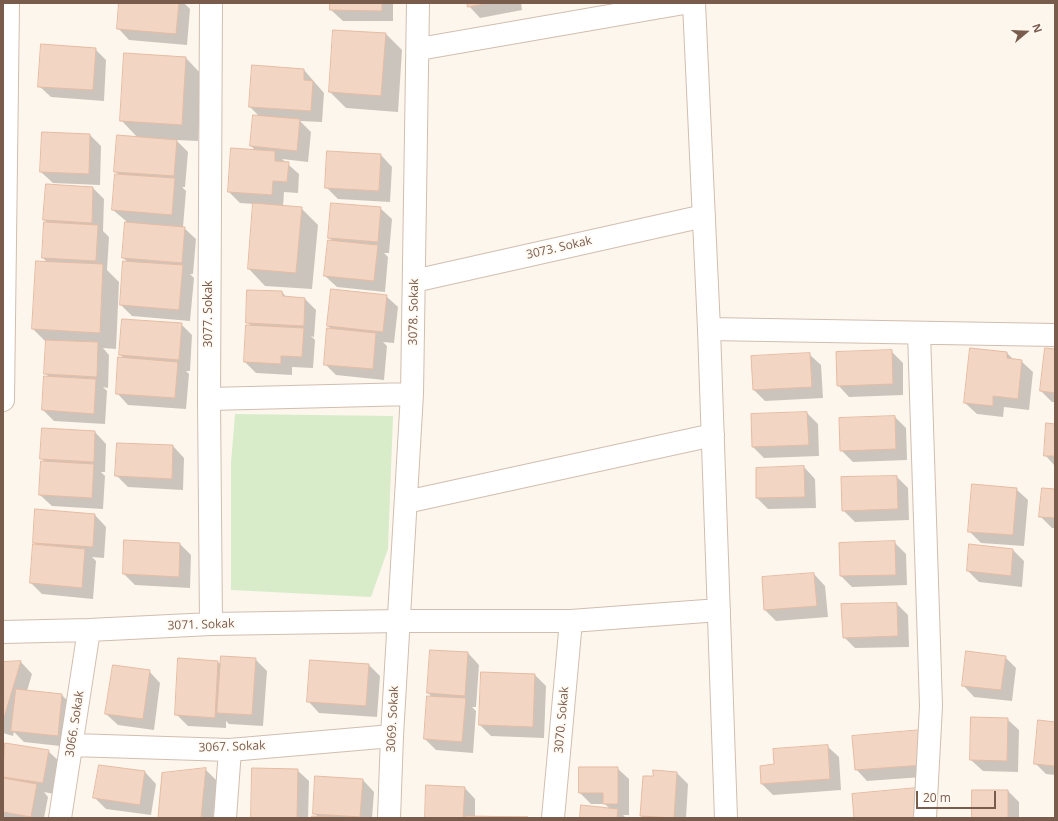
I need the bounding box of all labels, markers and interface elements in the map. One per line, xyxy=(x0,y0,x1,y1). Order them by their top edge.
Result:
north arrow xyxy=(1006,12,1046,52)
text: N xyxy=(1029,21,1046,35)
street label: 3073. Sokak xyxy=(525,233,593,263)
street label: 3078. Sokak xyxy=(406,278,422,346)
street label: 3077. Sokak xyxy=(202,281,216,347)
street label: 3071. Sokak xyxy=(167,617,235,633)
street label: 3069. Sokak xyxy=(384,685,402,753)
street label: 3070. Sokak xyxy=(552,686,572,754)
street label: 3066. Sokak xyxy=(63,690,87,758)
street label: 3067. Sokak xyxy=(198,739,266,755)
scale bar xyxy=(918,783,998,809)
text: 20 m xyxy=(923,789,951,806)

